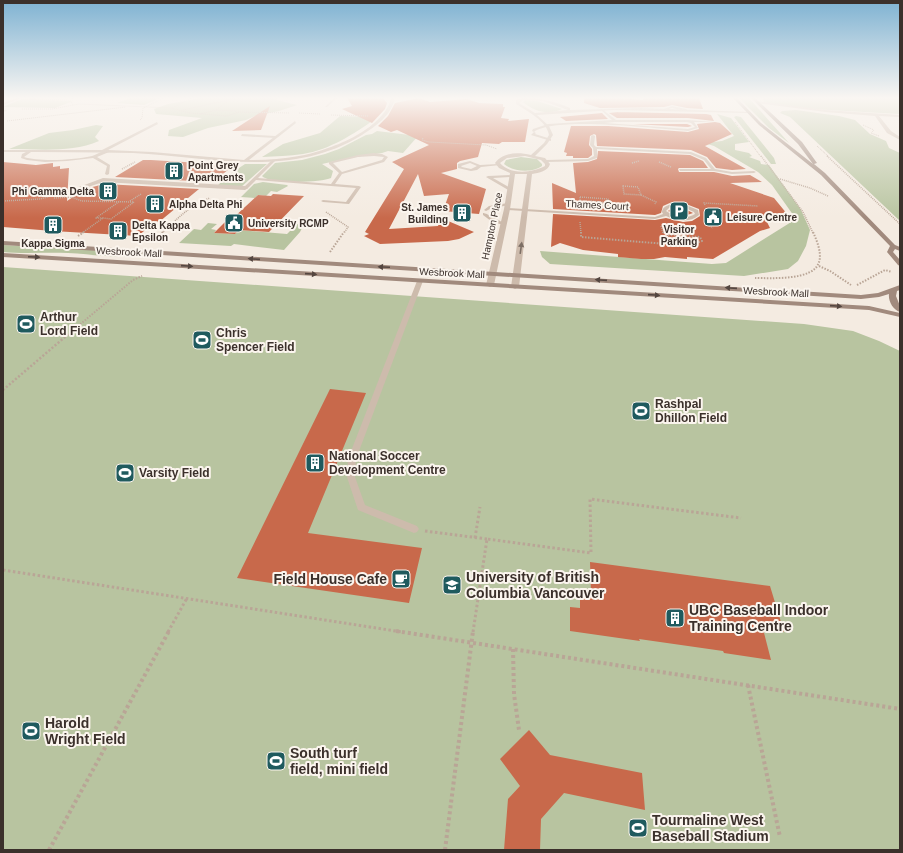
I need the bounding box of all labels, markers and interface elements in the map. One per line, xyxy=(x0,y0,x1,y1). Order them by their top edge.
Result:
building icon: Point Grey Apartments xyxy=(163,160,185,182)
place label: Point Grey Apartments xyxy=(188,160,244,183)
building icon: Phi Gamma Delta xyxy=(97,180,119,202)
place label: Phi Gamma Delta xyxy=(12,186,94,197)
street label: Hampton Place xyxy=(480,191,505,261)
building icon: Alpha Delta Phi xyxy=(144,193,166,215)
street label: Thames Court xyxy=(565,198,629,212)
place label: Alpha Delta Phi xyxy=(169,199,243,210)
parking icon: Visitor Parking xyxy=(668,200,690,222)
place label: St. James Building xyxy=(401,202,448,225)
building icon: St. James Building xyxy=(451,202,473,224)
public building icon: Leisure Centre xyxy=(702,206,724,228)
public building icon: University RCMP xyxy=(223,212,245,234)
place label: Leisure Centre xyxy=(727,212,797,223)
building icon: Kappa Sigma xyxy=(42,214,64,236)
place label: University RCMP xyxy=(248,218,329,229)
building icon: Delta Kappa Epsilon xyxy=(107,220,129,242)
place label: Delta Kappa Epsilon xyxy=(132,220,190,243)
place label: Visitor Parking xyxy=(661,224,697,247)
place label: Kappa Sigma xyxy=(21,238,85,249)
one-way arrow xyxy=(518,242,524,254)
street label: Wesbrook Mall xyxy=(96,245,162,259)
one-way arrow xyxy=(28,253,40,260)
one-way arrow xyxy=(248,255,260,262)
one-way arrow xyxy=(181,262,193,269)
one-way arrow xyxy=(378,263,390,270)
street label: Wesbrook Mall xyxy=(419,266,485,280)
one-way arrow xyxy=(305,271,317,278)
one-way arrow xyxy=(594,277,607,283)
one-way arrow xyxy=(725,285,737,292)
street label: Wesbrook Mall xyxy=(743,285,809,299)
one-way arrow xyxy=(648,292,660,299)
one-way arrow xyxy=(830,302,842,309)
place label: Arthur Lord Field xyxy=(40,310,98,338)
sports icon: Arthur Lord Field xyxy=(15,313,37,335)
place label: Chris Spencer Field xyxy=(216,326,295,354)
sports icon: Chris Spencer Field xyxy=(191,329,213,351)
place label: Rashpal Dhillon Field xyxy=(655,397,727,425)
sports icon: Rashpal Dhillon Field xyxy=(630,400,652,422)
place label: National Soccer Development Centre xyxy=(329,449,446,477)
building icon: National Soccer Development Centre xyxy=(304,452,326,474)
sports icon: Varsity Field xyxy=(114,462,136,484)
place label: Varsity Field xyxy=(139,466,210,480)
cafe icon: Field House Cafe xyxy=(390,568,412,590)
place label: University of British Columbia Vancouver xyxy=(466,569,605,601)
place label: Field House Cafe xyxy=(273,571,387,587)
school or university icon: University of British Columbia Vancouver xyxy=(441,574,463,596)
place label: UBC Baseball Indoor Training Centre xyxy=(689,602,829,634)
building icon: UBC Baseball Indoor Training Centre xyxy=(664,607,686,629)
place label: Harold Wright Field xyxy=(45,715,126,747)
sports icon: Harold Wright Field xyxy=(20,720,42,742)
place label: South turf field, mini field xyxy=(290,745,388,777)
sports icon: South turf field, mini field xyxy=(265,750,287,772)
place label: Tourmaline West Baseball Stadium xyxy=(652,812,769,844)
sports icon: Tourmaline West Baseball Stadium xyxy=(627,817,649,839)

